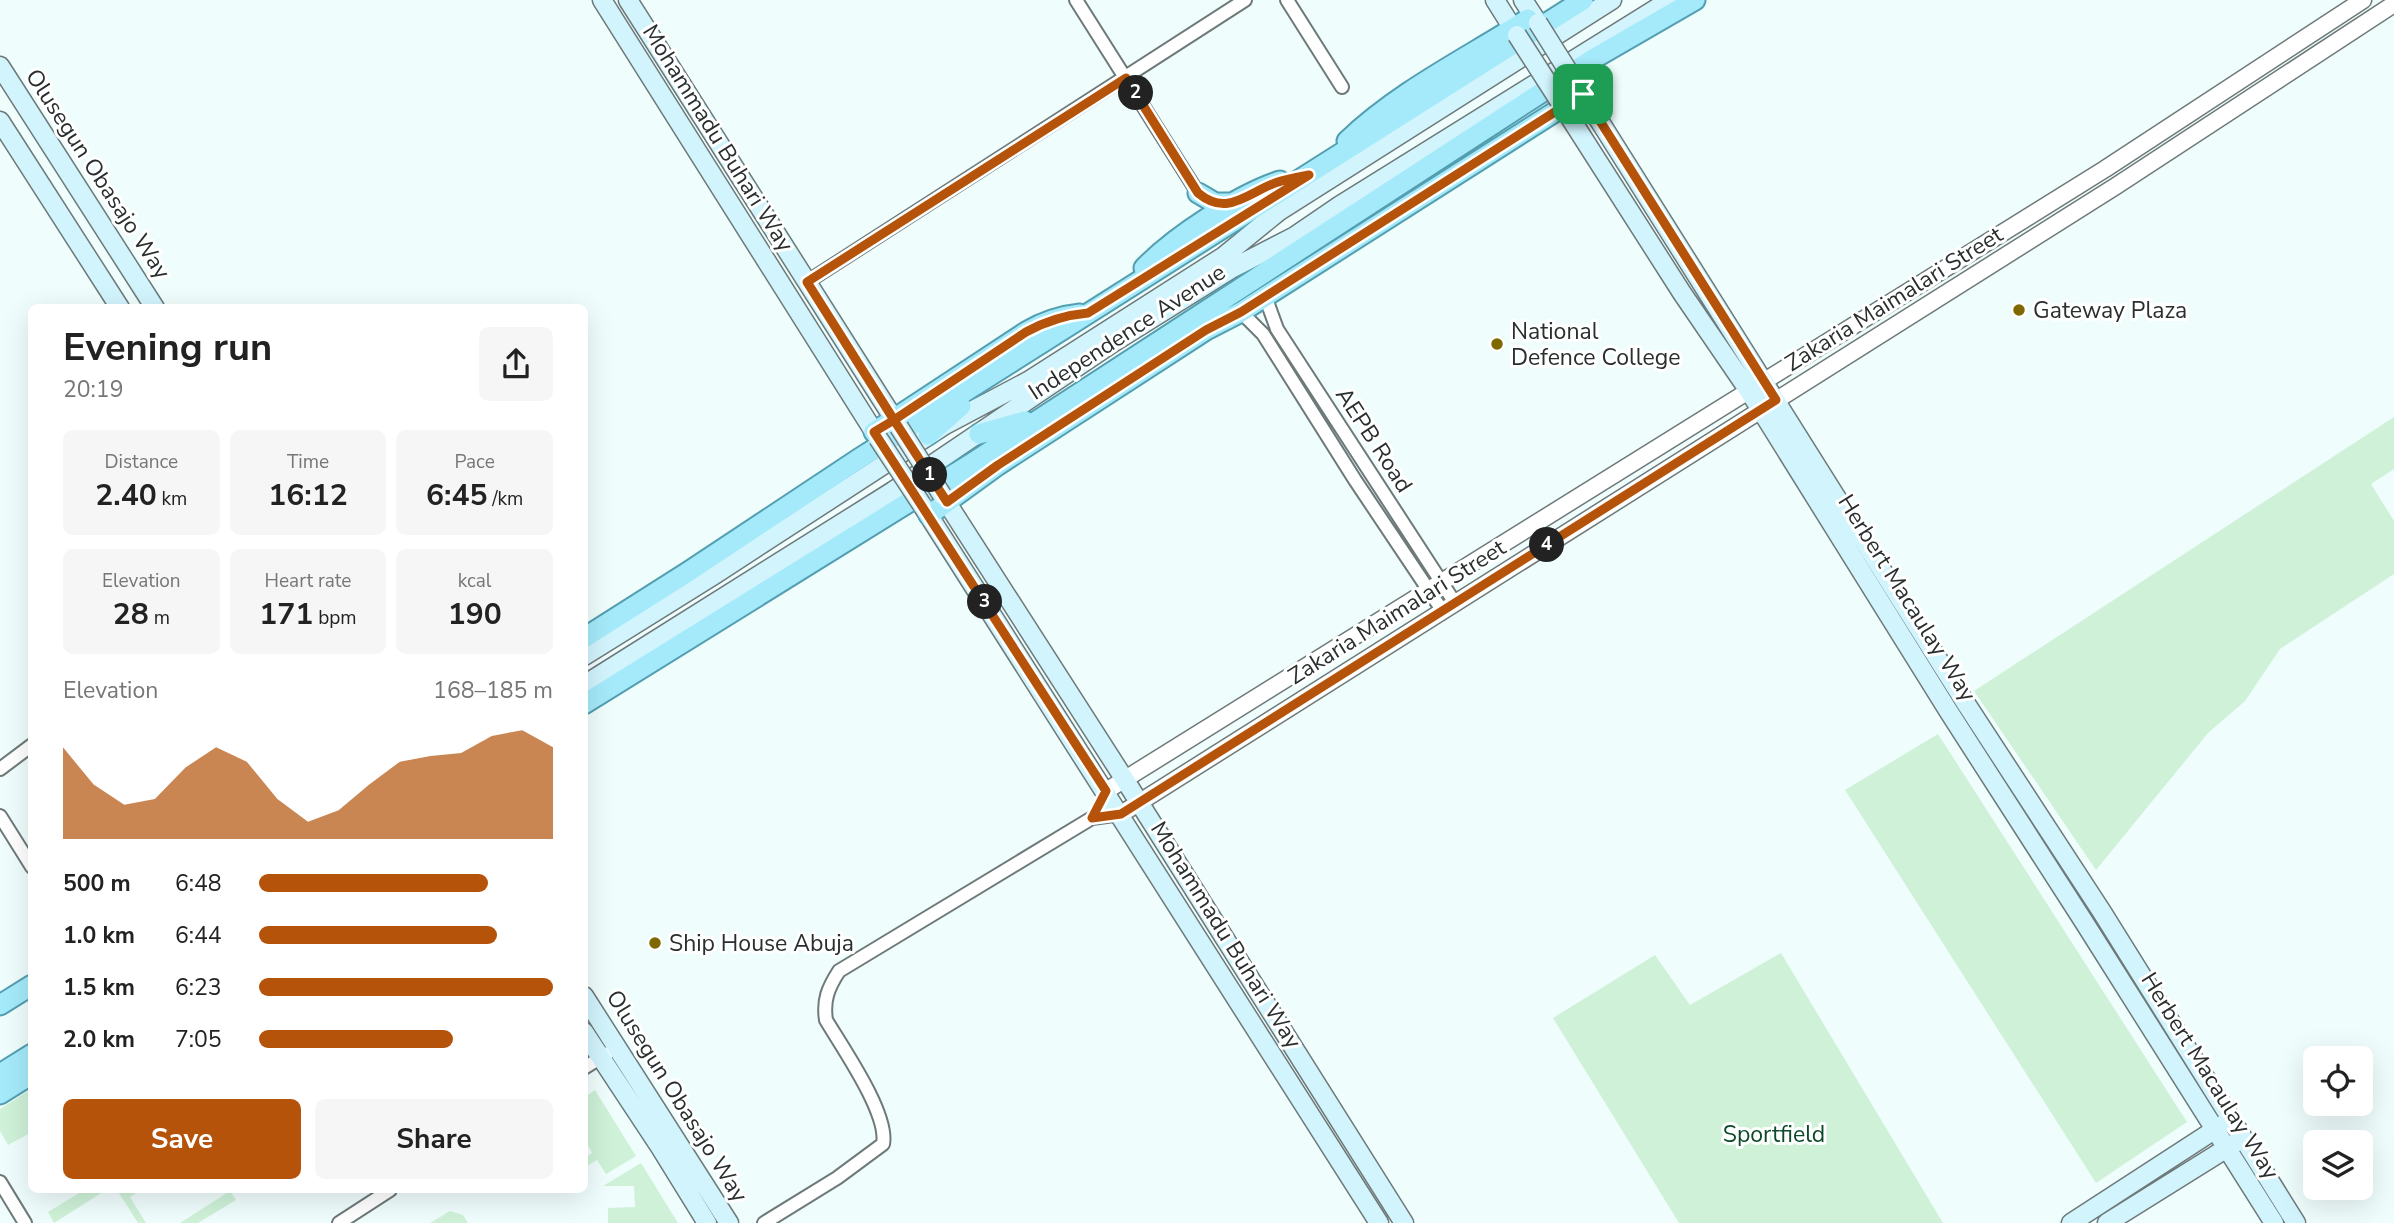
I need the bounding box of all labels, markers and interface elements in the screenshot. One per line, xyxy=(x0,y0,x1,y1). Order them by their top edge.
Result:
street label: Mohammadu Buhari Way xyxy=(635,18,801,258)
street label: Olusegun Obasajo Way xyxy=(18,63,178,285)
pin xyxy=(1553,64,1613,124)
icon: arrive xyxy=(1564,75,1602,113)
pin: 2 xyxy=(1118,76,1154,110)
text: 2 xyxy=(1130,79,1141,105)
street label: Zakaria Maimalari Street xyxy=(1779,219,2009,379)
street label: Independence Avenue xyxy=(1023,257,1231,407)
place label: Gateway Plaza xyxy=(2033,295,2187,326)
marker: Gateway Plaza xyxy=(2011,302,2027,318)
place label: National Defence College xyxy=(1511,316,1680,373)
text: Evening run xyxy=(63,322,272,373)
button: share xyxy=(479,327,553,401)
marker: National Defence College xyxy=(1489,336,1505,352)
text: 20:19 xyxy=(63,374,123,405)
street label: AEPB Road xyxy=(1328,381,1420,499)
text: Distance xyxy=(104,449,178,475)
text: Time xyxy=(287,449,329,475)
text: Pace xyxy=(454,449,495,475)
pin: 1 xyxy=(912,458,948,492)
text: 1 xyxy=(924,461,935,487)
text: 2.40 xyxy=(95,475,157,516)
text: 16:12 xyxy=(268,475,348,516)
text: 6:45 xyxy=(426,475,487,516)
text: km xyxy=(157,486,187,512)
text: /km xyxy=(487,486,523,512)
street label: Herbert Macaulay Way xyxy=(1831,489,1983,707)
pin: 4 xyxy=(1530,528,1564,562)
text: 4 xyxy=(1541,531,1552,557)
street label: Zakaria Maimalari Street xyxy=(1282,532,1512,692)
text: Elevation xyxy=(102,568,181,594)
text: Heart rate xyxy=(265,568,351,594)
text: kcal xyxy=(458,568,492,594)
pin: 3 xyxy=(968,584,1002,620)
text: 3 xyxy=(979,588,990,614)
text: 28 xyxy=(113,594,149,635)
text: 171 xyxy=(259,594,313,635)
text: 190 xyxy=(448,594,502,635)
text: m xyxy=(149,605,170,631)
text: bpm xyxy=(313,605,357,631)
text: Elevation xyxy=(63,675,158,706)
text: 168–185 m xyxy=(433,675,553,706)
street label: Mohammadu Buhari Way xyxy=(1143,815,1309,1055)
text: 500 m xyxy=(63,868,131,899)
text: 6:48 xyxy=(175,868,222,899)
text: 1.0 km xyxy=(63,920,135,951)
text: 6:44 xyxy=(175,920,222,951)
place label: Ship House Abuja xyxy=(669,928,854,959)
marker: Ship House Abuja xyxy=(647,935,663,951)
street label: Herbert Macaulay Way xyxy=(2134,967,2286,1185)
text: 1.5 km xyxy=(63,972,135,1003)
text: 6:23 xyxy=(175,972,222,1003)
street label: Olusegun Obasajo Way xyxy=(599,984,755,1208)
text: 2.0 km xyxy=(63,1024,135,1055)
text: 7:05 xyxy=(175,1024,222,1055)
map controls xyxy=(2303,1046,2373,1200)
button: locate xyxy=(2303,1046,2373,1116)
button: Save xyxy=(63,1099,301,1179)
button: Share xyxy=(315,1099,553,1179)
park label: Sportfield xyxy=(1723,1119,1825,1150)
button: layers xyxy=(2303,1130,2373,1200)

